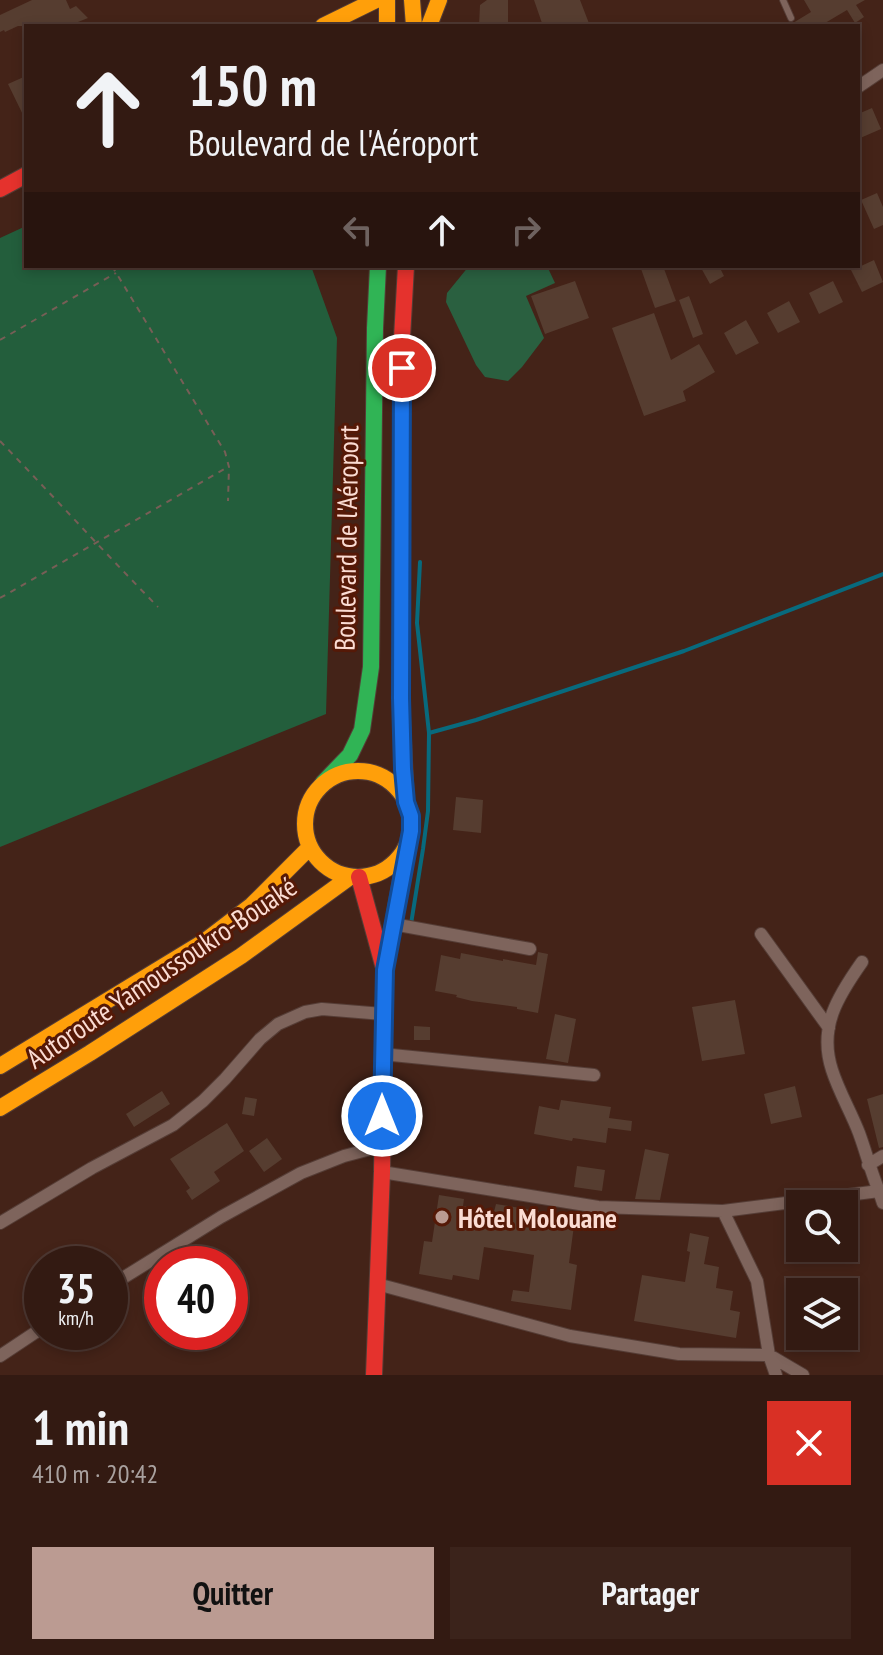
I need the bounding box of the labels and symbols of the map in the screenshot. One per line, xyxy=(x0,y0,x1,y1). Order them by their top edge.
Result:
pin xyxy=(368,334,436,402)
street label: Boulevard de l'Aéroport xyxy=(326,424,366,651)
street label: Autoroute Yamoussoukro-Bouaké xyxy=(19,868,303,1076)
position arrow xyxy=(340,1074,424,1158)
place label: Hôtel Molouane xyxy=(458,1199,617,1236)
marker: Hôtel Molouane xyxy=(433,1208,451,1226)
speed limit sign: 40 xyxy=(144,1246,248,1350)

